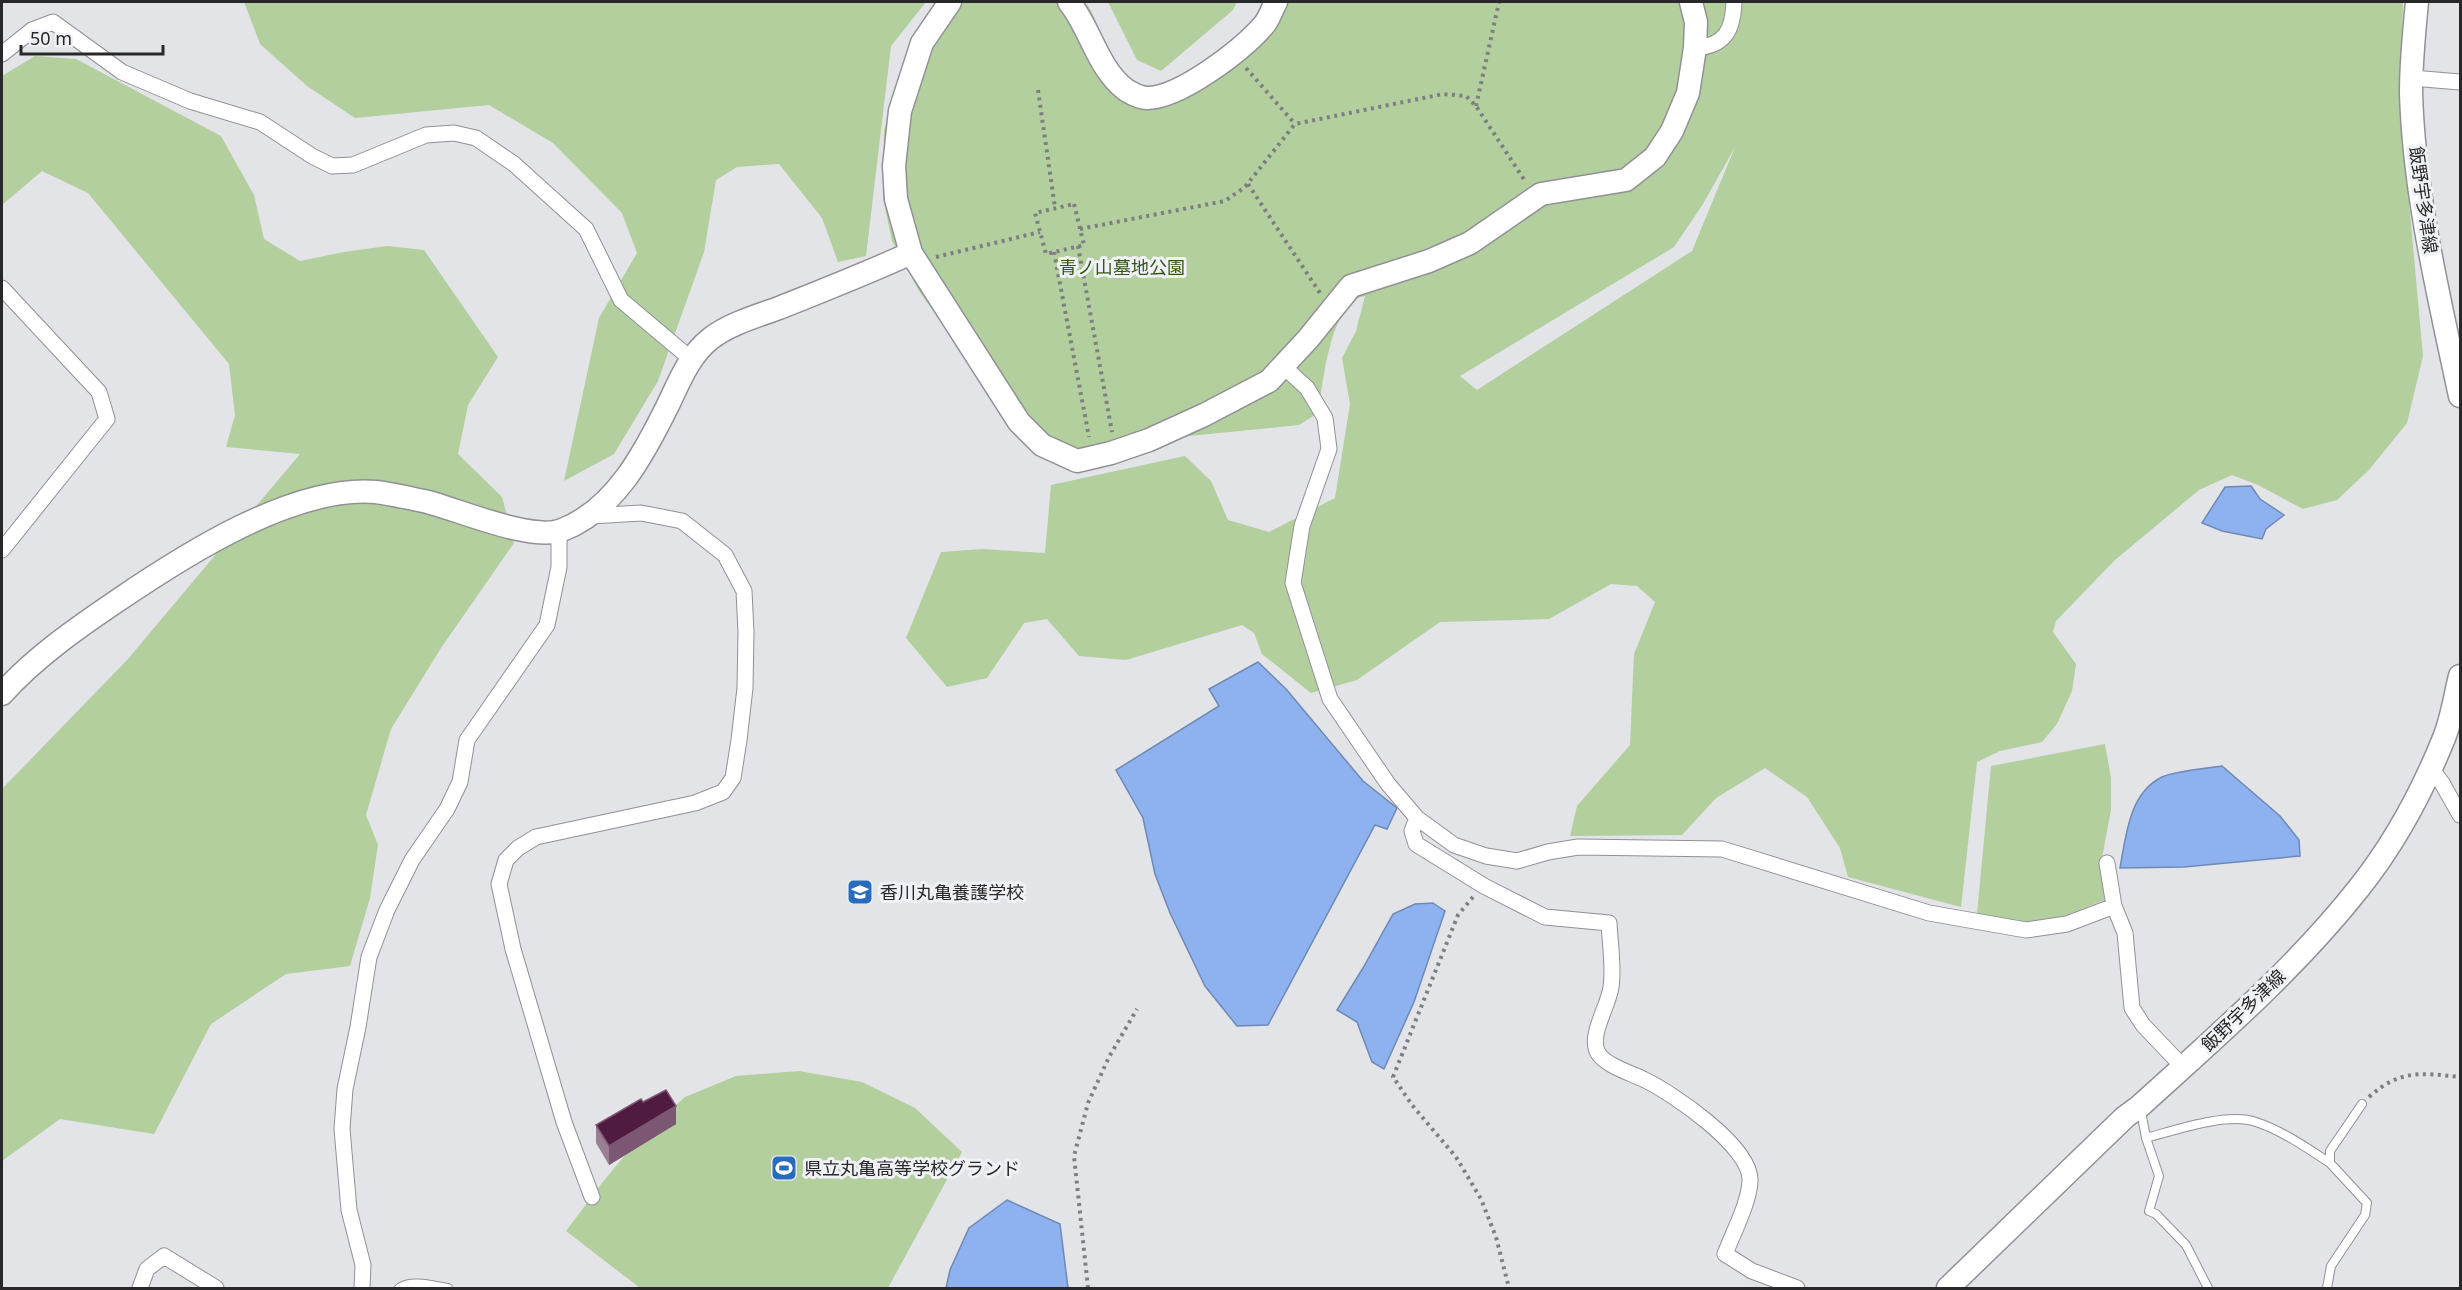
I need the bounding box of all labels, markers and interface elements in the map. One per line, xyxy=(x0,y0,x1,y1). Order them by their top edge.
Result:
scale bar xyxy=(21,18,164,56)
text: 50 m xyxy=(30,26,72,50)
street label: 飯野宇多津線 xyxy=(2405,145,2443,255)
park label: 青ノ山墓地公園 xyxy=(1059,255,1185,279)
school or university icon: 香川丸亀養護学校 xyxy=(845,877,875,907)
place label: 香川丸亀養護学校 xyxy=(880,880,1024,904)
street label: 飯野宇多津線 xyxy=(2196,964,2290,1056)
sports icon: 県立丸亀高等学校グランド xyxy=(769,1153,799,1183)
place label: 県立丸亀高等学校グランド xyxy=(804,1156,1020,1180)

